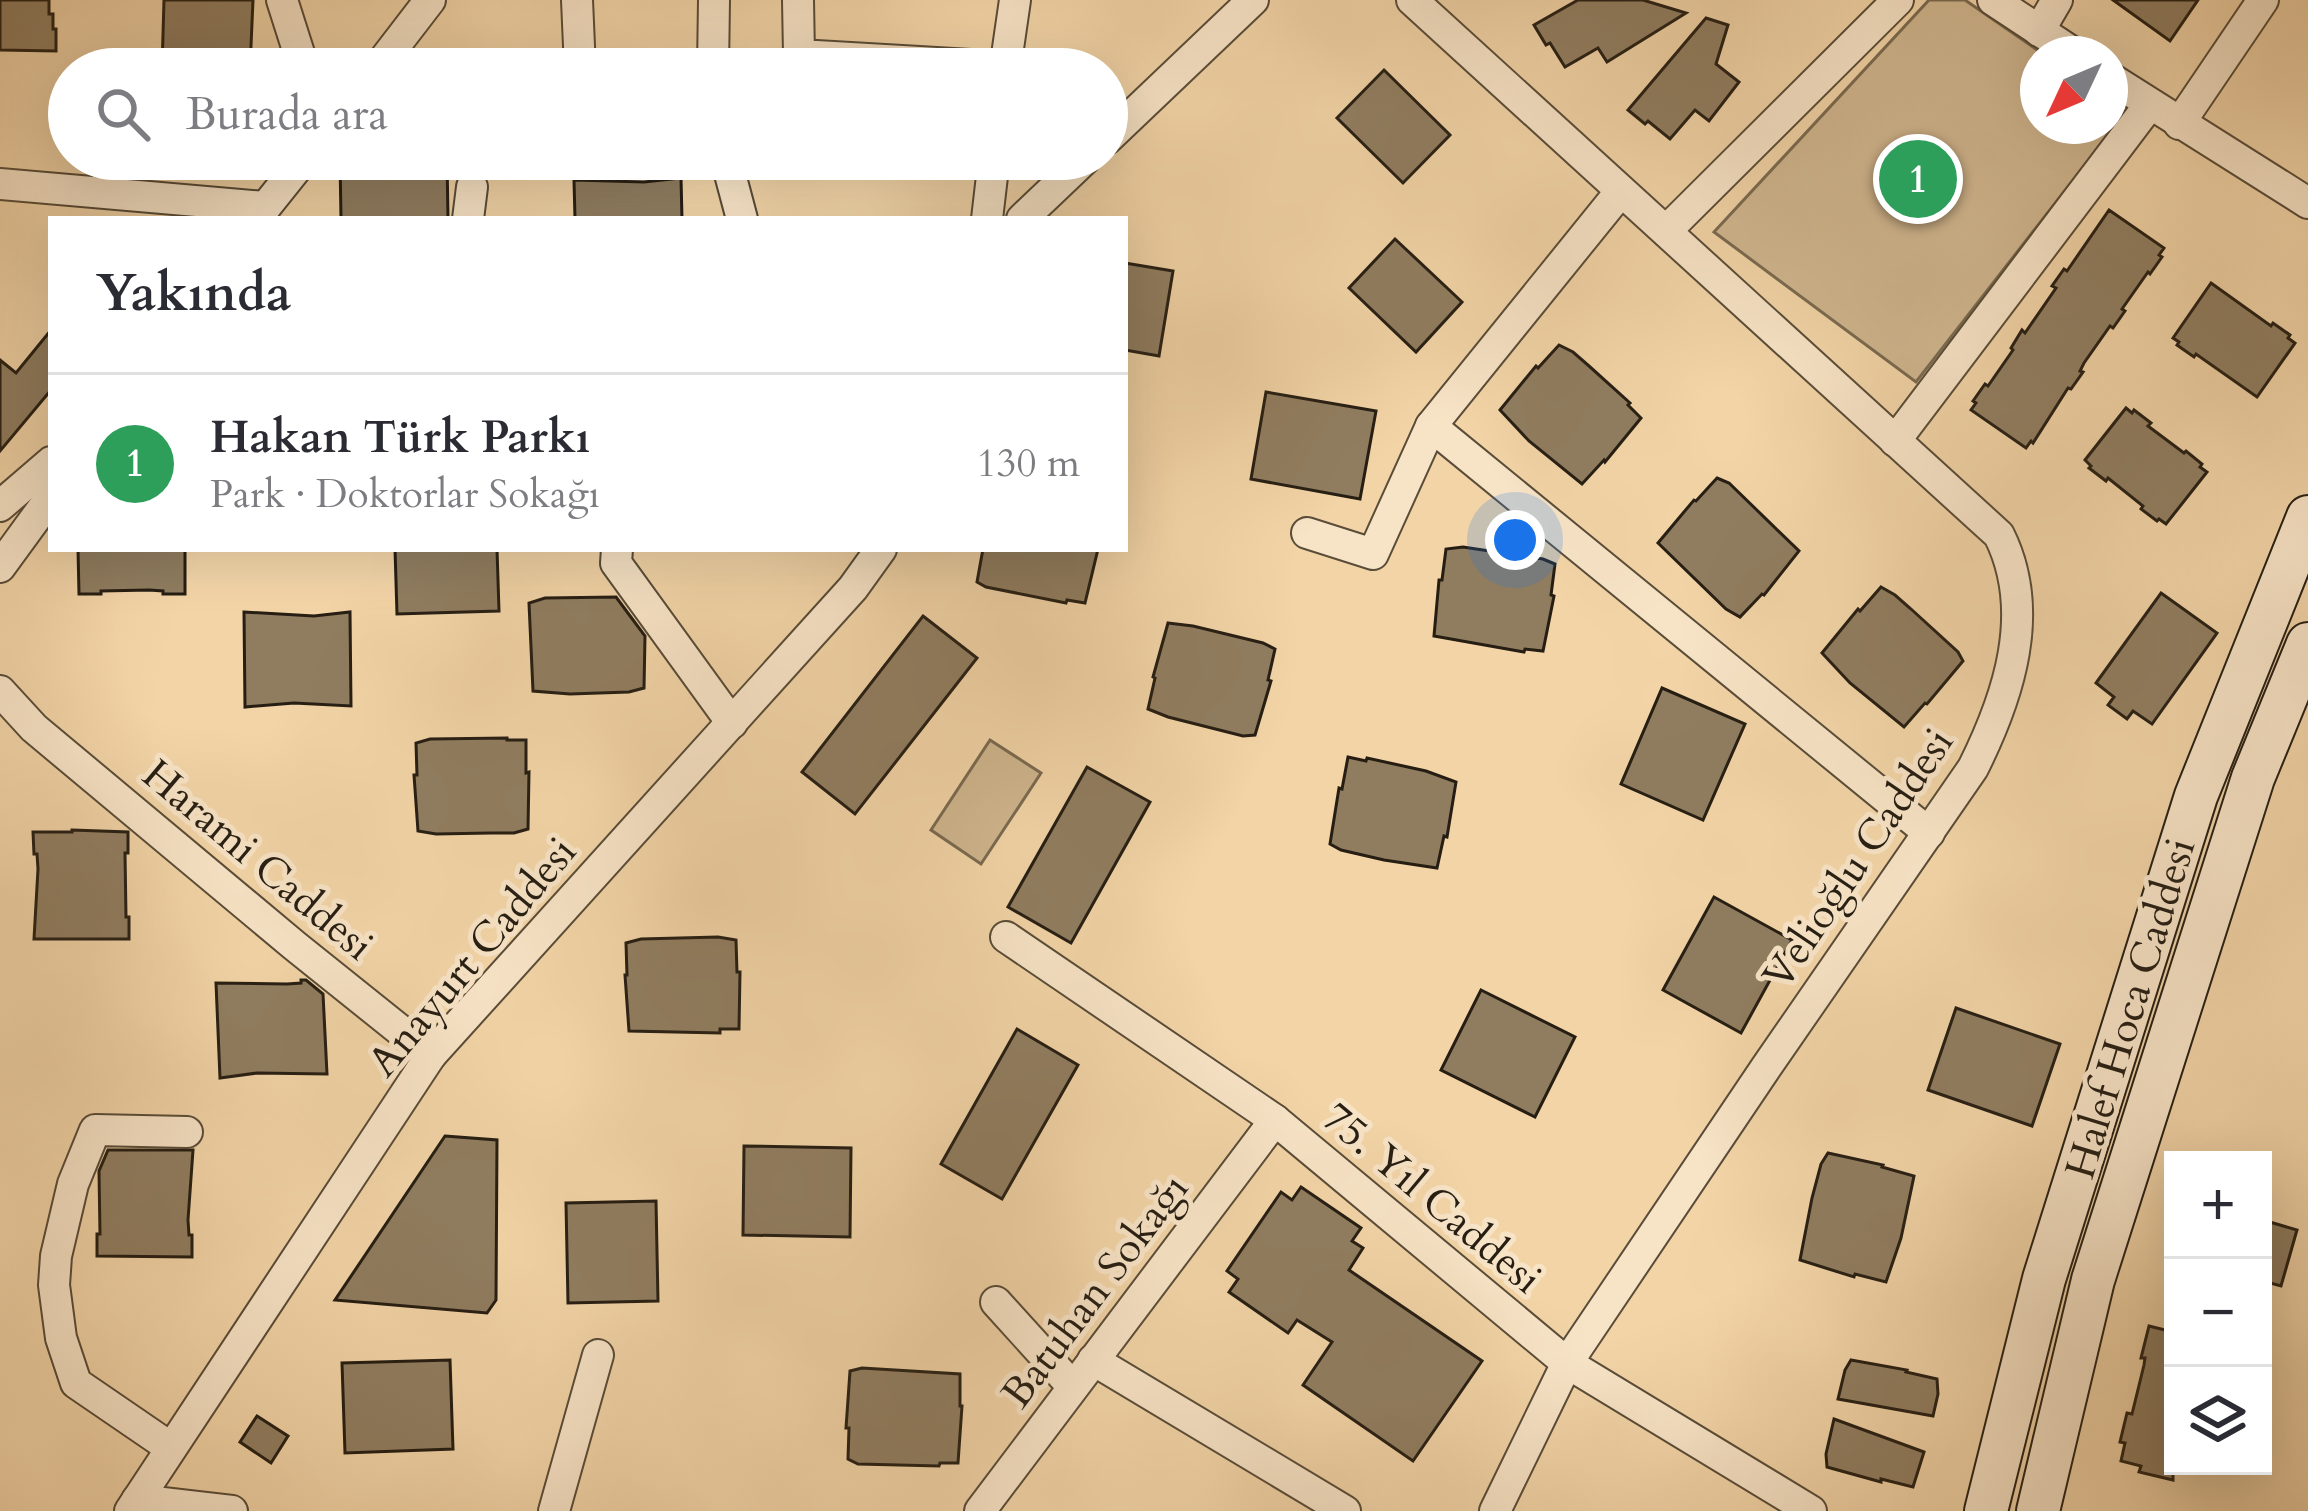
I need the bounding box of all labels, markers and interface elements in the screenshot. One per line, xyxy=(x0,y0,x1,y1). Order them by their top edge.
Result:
north arrow xyxy=(2020,36,2128,144)
search box xyxy=(48,48,1128,180)
icon: search xyxy=(90,81,156,147)
text: Burada ara xyxy=(186,84,388,145)
pin: 1 xyxy=(1879,134,1957,224)
text: Yakında xyxy=(96,259,291,329)
text: Hakan Türk Parkı xyxy=(210,407,590,468)
text: 1 xyxy=(125,437,145,490)
text: 130 m xyxy=(977,437,1080,490)
text: Park · Doktorlar Sokağı xyxy=(210,468,600,521)
your location xyxy=(1485,510,1545,570)
street label: Velioğlu Caddesi xyxy=(1750,717,1967,1001)
street label: Harami Caddesi xyxy=(130,747,386,974)
street label: Anayurt Caddesi xyxy=(355,825,589,1089)
street label: Halef Hoca Caddesi xyxy=(2052,831,2209,1186)
street label: 75. Yıl Caddesi xyxy=(1310,1090,1554,1307)
map controls xyxy=(2164,1151,2272,1475)
button: + xyxy=(2164,1151,2272,1259)
street label: Batuhan Sokağı xyxy=(988,1162,1202,1420)
button: − xyxy=(2164,1259,2272,1367)
button: layers xyxy=(2164,1367,2272,1475)

